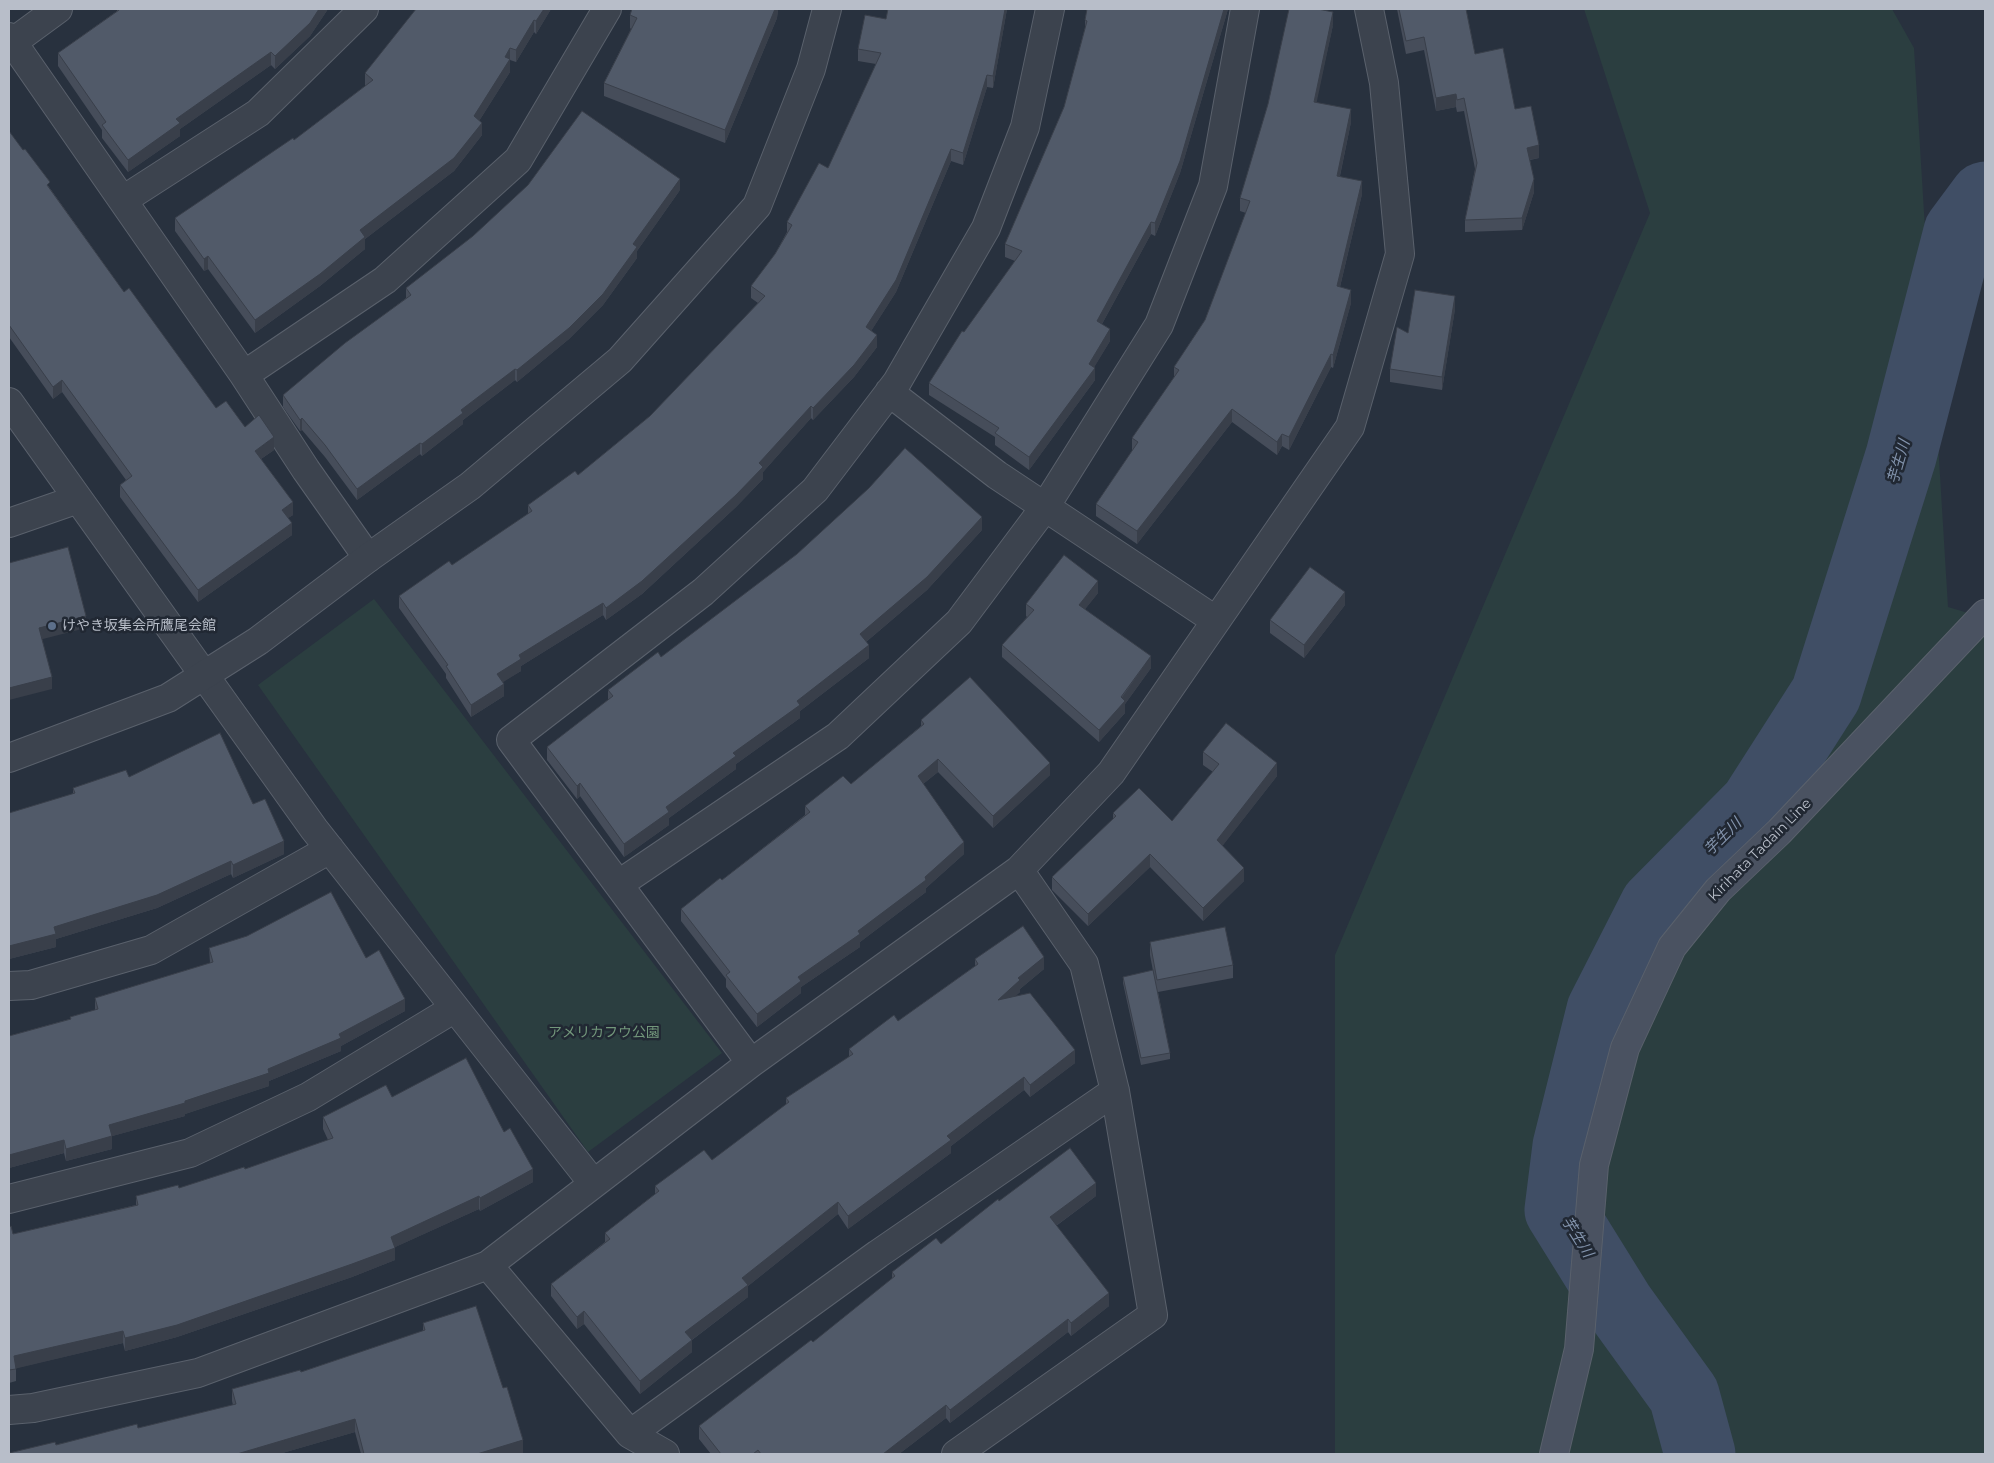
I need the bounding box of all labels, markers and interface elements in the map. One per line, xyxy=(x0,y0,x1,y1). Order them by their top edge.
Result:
water label: 芋生川 xyxy=(1884,438,1914,486)
place label: けやき坂集会所鷹尾会館 xyxy=(62,618,216,634)
marker: けやき坂集会所鷹尾会館 xyxy=(46,620,58,632)
street label: Kirihata Tadain Line xyxy=(1705,795,1815,905)
water label: 芋生川 xyxy=(1701,815,1745,859)
park label: アメリカフウ公園 xyxy=(548,1025,660,1041)
water label: 芋生川 xyxy=(1557,1213,1597,1261)

